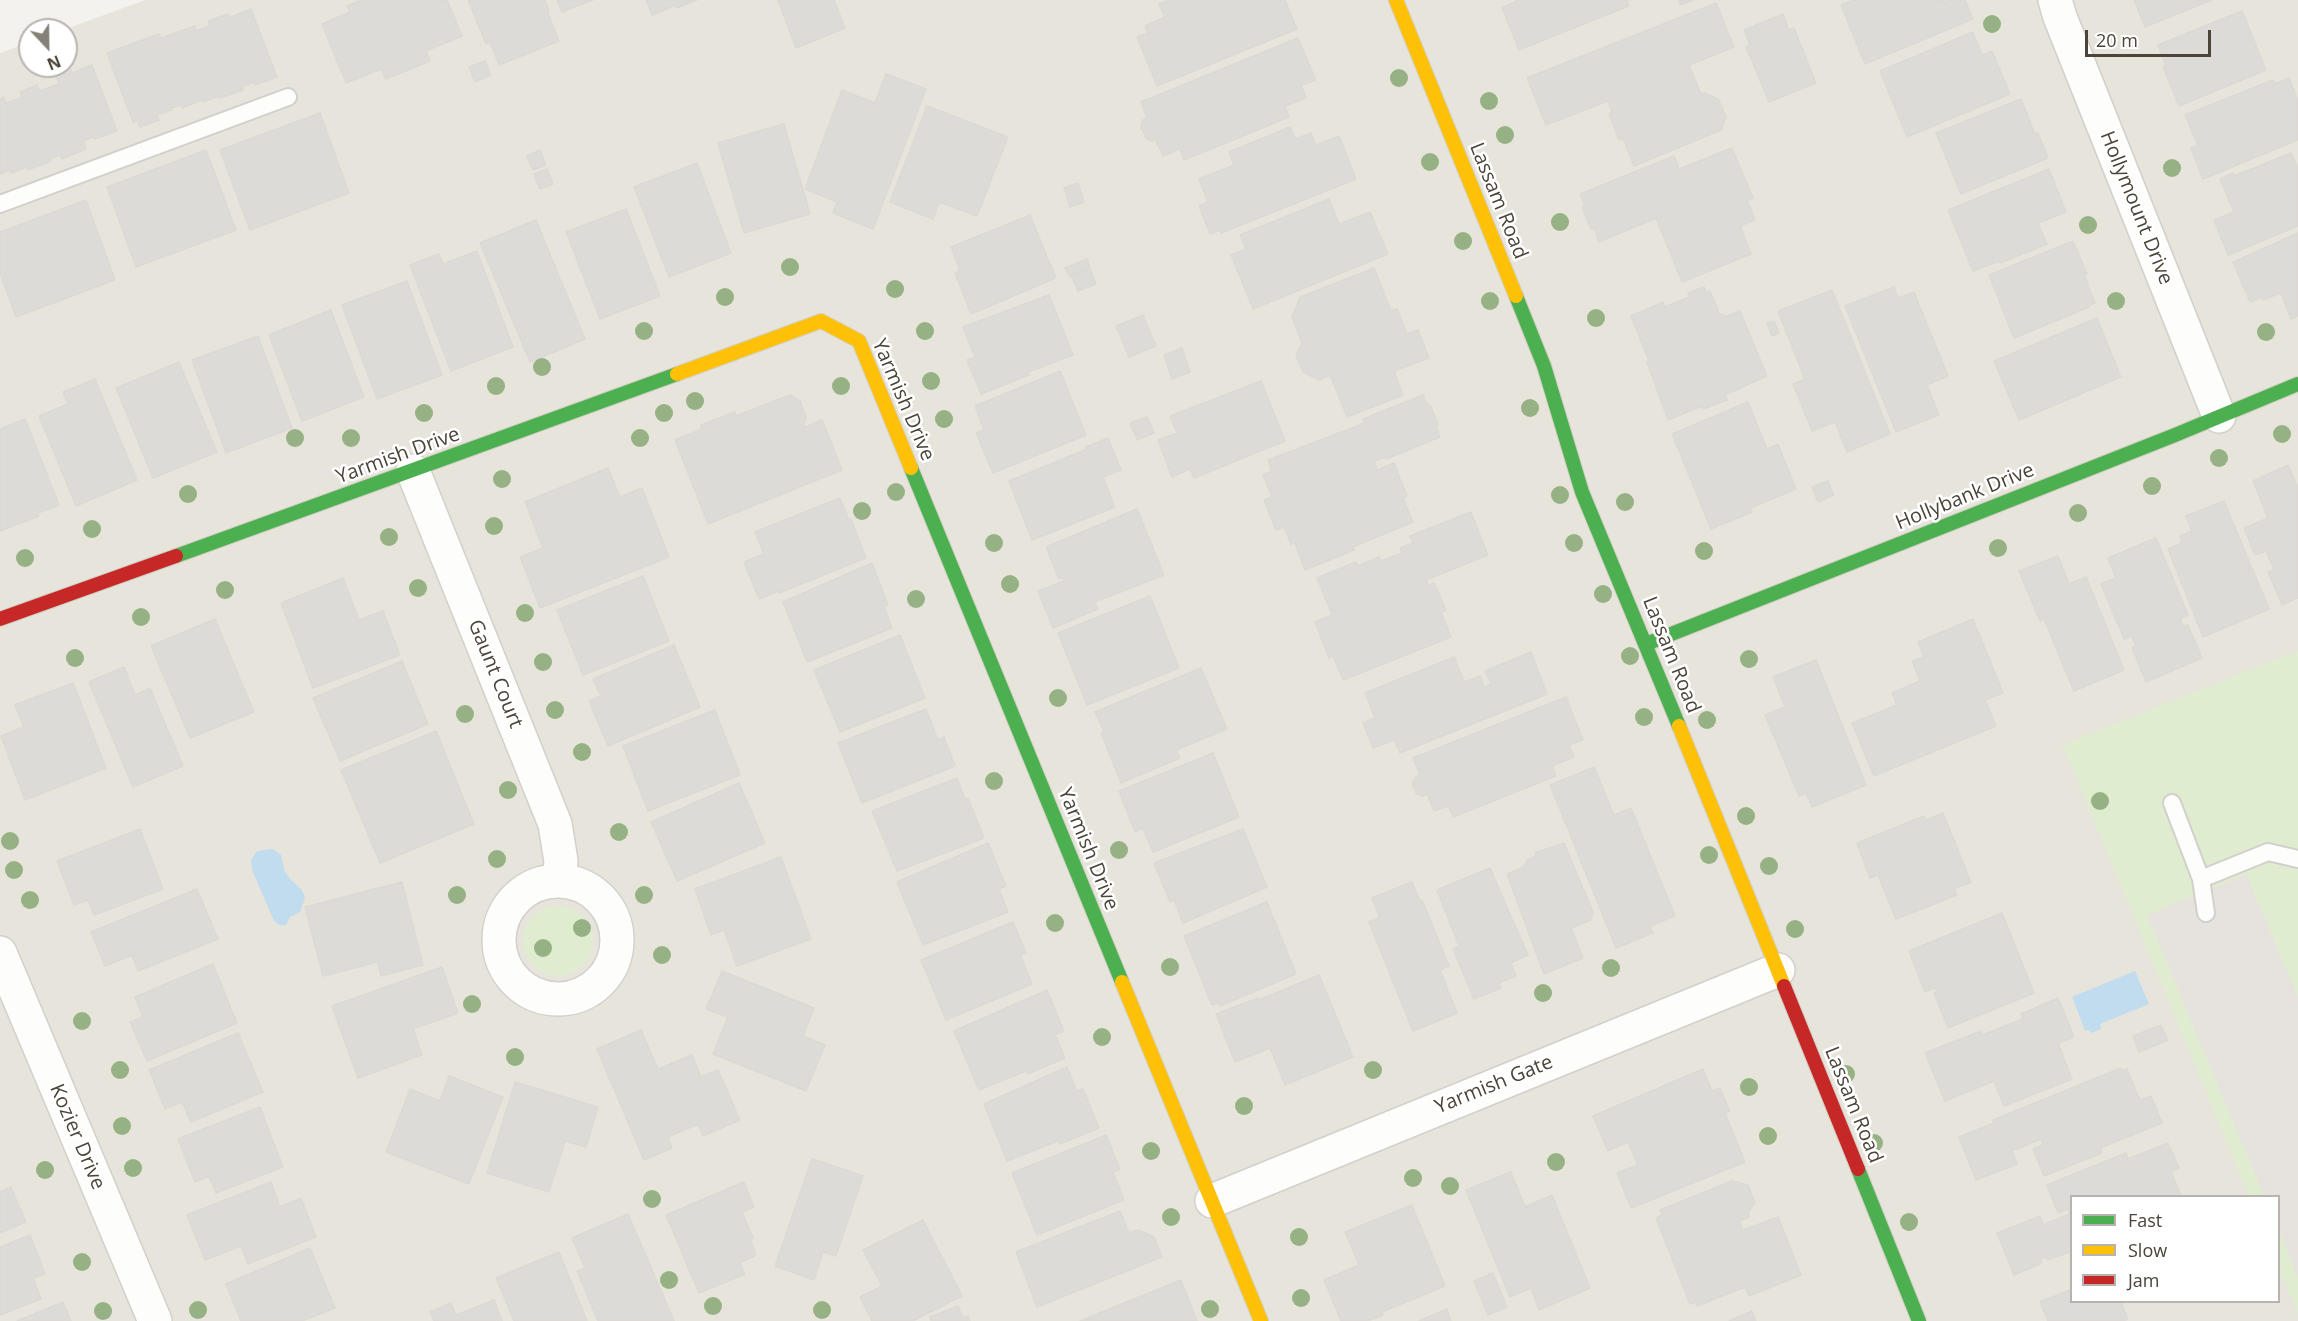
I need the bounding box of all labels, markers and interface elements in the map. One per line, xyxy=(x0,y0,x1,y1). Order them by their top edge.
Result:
north arrow xyxy=(18,18,78,78)
scale bar xyxy=(2088,18,2214,56)
text: 20 m xyxy=(2096,28,2138,52)
text: N xyxy=(44,50,64,75)
street label: Hollymount Drive xyxy=(2094,128,2178,288)
street label: Lassam Road xyxy=(1464,139,1532,263)
street label: Yarmish Drive xyxy=(867,335,939,465)
street label: Yarmish Drive xyxy=(333,422,463,490)
street label: Hollybank Drive xyxy=(1892,458,2038,536)
street label: Lassam Road xyxy=(1637,593,1705,717)
street label: Gaunt Court xyxy=(462,616,528,732)
street label: Yarmish Drive xyxy=(1053,784,1123,914)
street label: Lassam Road xyxy=(1819,1043,1887,1167)
street label: Yarmish Gate xyxy=(1432,1050,1556,1120)
street label: Kozier Drive xyxy=(44,1081,110,1193)
legend xyxy=(2070,1195,2280,1303)
text: Fast xyxy=(2128,1208,2162,1232)
text: Slow xyxy=(2128,1238,2167,1262)
text: Jam xyxy=(2128,1268,2160,1292)

